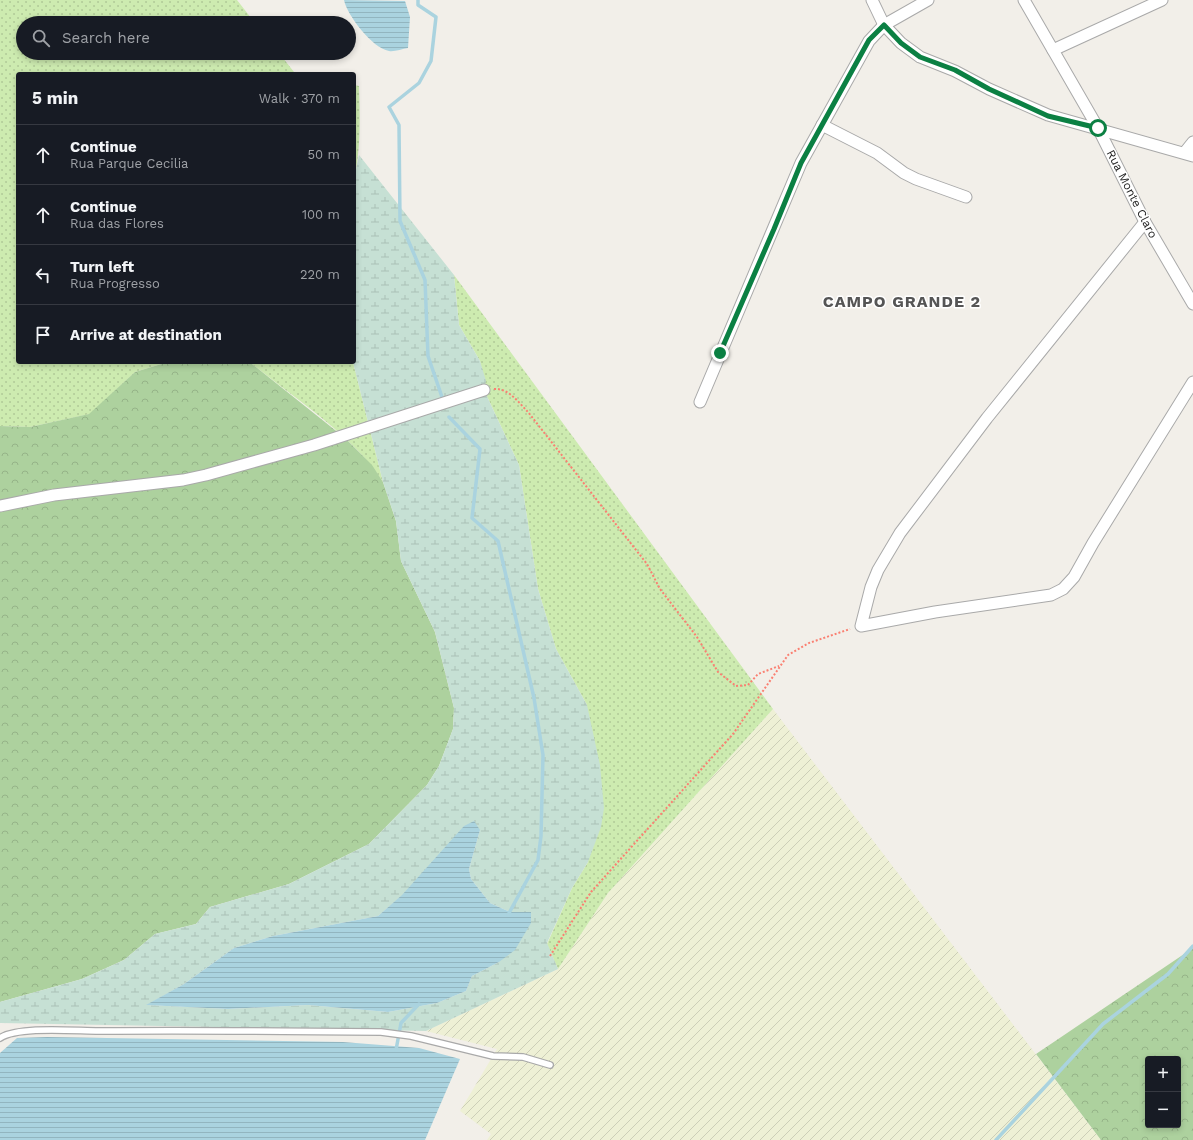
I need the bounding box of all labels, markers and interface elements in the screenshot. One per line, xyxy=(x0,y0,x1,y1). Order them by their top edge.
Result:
search box xyxy=(16,16,356,60)
icon: search xyxy=(30,27,52,49)
text: Search here xyxy=(62,29,150,47)
text: 5 min xyxy=(32,88,78,108)
text: Walk · 370 m xyxy=(259,91,340,106)
route start xyxy=(1089,119,1107,137)
text: Continue xyxy=(70,138,137,156)
icon: ahead xyxy=(32,144,54,166)
text: 50 m xyxy=(308,147,340,162)
street label: Rua Monte Claro xyxy=(1104,148,1160,240)
text: Rua Parque Cecilia xyxy=(70,156,188,171)
text: Continue xyxy=(70,198,137,216)
icon: ahead xyxy=(32,204,54,226)
text: 100 m xyxy=(302,207,340,222)
text: Rua das Flores xyxy=(70,216,164,231)
text: Turn left xyxy=(70,258,134,276)
icon: left xyxy=(32,264,54,286)
text: 220 m xyxy=(300,267,340,282)
text: Rua Progresso xyxy=(70,276,160,291)
district label: CAMPO GRANDE 2 xyxy=(823,292,981,311)
icon: arrive xyxy=(32,324,54,346)
text: Arrive at destination xyxy=(70,326,222,344)
route end xyxy=(711,344,729,362)
map controls xyxy=(1145,1056,1181,1128)
button: + xyxy=(1145,1056,1181,1092)
button: − xyxy=(1145,1092,1181,1128)

